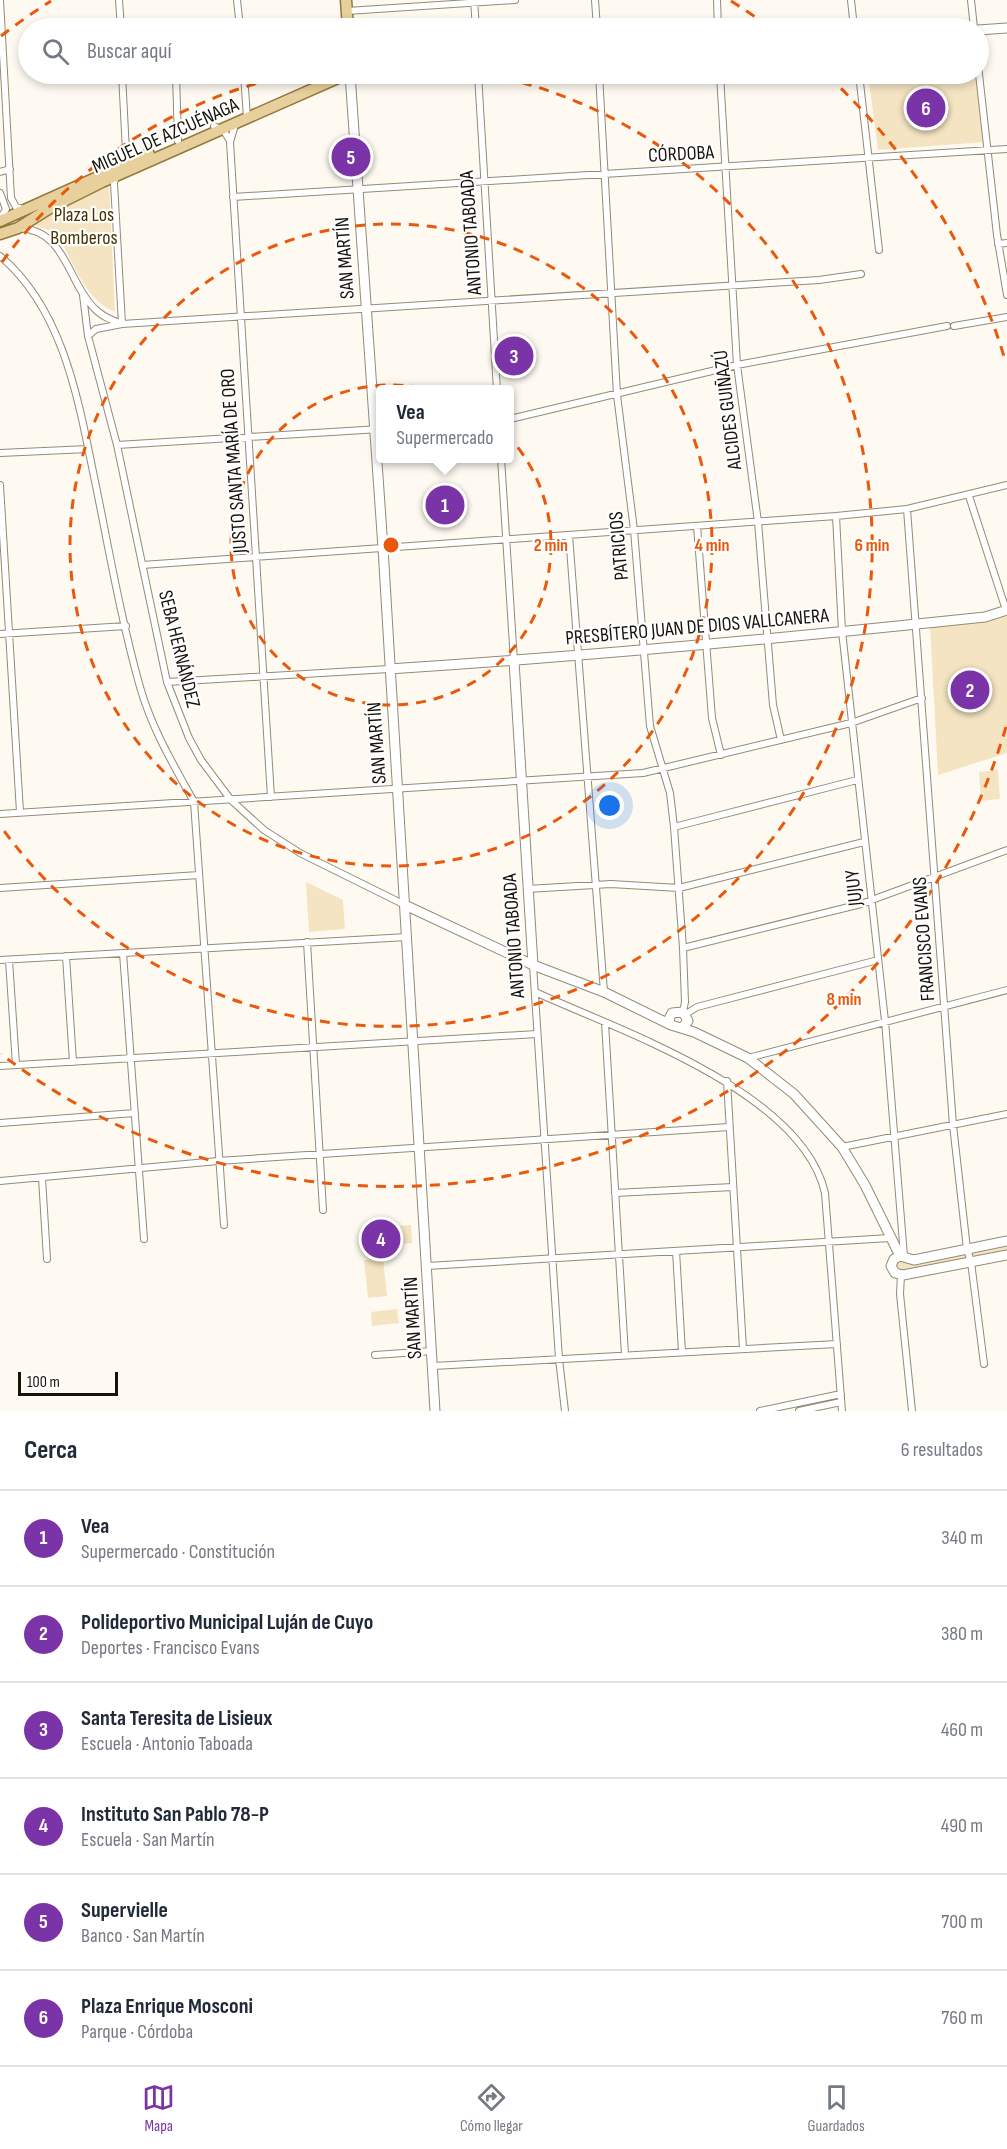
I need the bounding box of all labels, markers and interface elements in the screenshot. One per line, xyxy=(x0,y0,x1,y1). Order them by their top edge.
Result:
search box xyxy=(18,18,989,84)
icon: search xyxy=(39,35,72,68)
text: Buscar aquí xyxy=(87,38,172,65)
pin: 6 xyxy=(906,86,946,130)
street label: MIGUEL DE AZCUÉNAGA xyxy=(88,93,243,179)
pin: 5 xyxy=(332,134,370,180)
street label: CÓRDOBA xyxy=(648,140,715,168)
street label: ANTONIO TABOADA xyxy=(455,169,487,297)
park label: Plaza Los Bomberos xyxy=(50,203,118,250)
street label: SAN MARTÍN xyxy=(330,216,360,300)
pin: 3 xyxy=(494,334,534,378)
street label: ALCIDES GUIÑAZÚ xyxy=(709,349,747,472)
street label: JUSTO SANTA MARÍA DE ORO xyxy=(216,368,252,555)
popup xyxy=(376,385,514,463)
text: Vea xyxy=(396,399,425,426)
text: Supermercado xyxy=(396,426,494,450)
pin: 1 xyxy=(426,482,464,528)
street label: PATRICIOS xyxy=(604,510,634,581)
centre of rings xyxy=(381,535,401,555)
text: 2 min xyxy=(534,535,568,556)
text: 4 min xyxy=(695,535,729,556)
text: 6 min xyxy=(855,535,889,556)
street label: SEBA HERNÁNDEZ xyxy=(153,588,205,711)
street label: PRESBÍTERO JUAN DE DIOS VALLCANERA xyxy=(564,603,830,650)
pin: 2 xyxy=(950,668,990,712)
street label: SAN MARTÍN xyxy=(362,701,392,785)
your location xyxy=(595,791,624,820)
street label: JUJUY xyxy=(840,868,868,908)
street label: ANTONIO TABOADA xyxy=(498,872,530,1000)
street label: FRANCISCO EVANS xyxy=(908,876,940,1002)
text: 8 min xyxy=(827,989,861,1010)
pin: 4 xyxy=(362,1216,400,1262)
street label: SAN MARTÍN xyxy=(399,1276,427,1360)
scale bar xyxy=(18,1369,118,1396)
text: 100 m xyxy=(27,1373,60,1392)
text: Cerca xyxy=(24,1435,77,1466)
text: 6 resultados xyxy=(901,1438,983,1462)
text: Vea xyxy=(81,1513,109,1540)
text: 1 xyxy=(40,1526,47,1550)
text: 340 m xyxy=(941,1526,983,1550)
text: Supermercado · Constitución xyxy=(81,1540,275,1564)
text: Polideportivo Municipal Luján de Cuyo xyxy=(81,1609,373,1636)
text: 2 xyxy=(39,1622,48,1646)
text: 380 m xyxy=(941,1622,983,1646)
text: Deportes · Francisco Evans xyxy=(81,1636,260,1660)
text: Santa Teresita de Lisieux xyxy=(81,1705,272,1732)
text: 3 xyxy=(39,1718,48,1742)
text: 460 m xyxy=(941,1718,983,1742)
text: Escuela · Antonio Taboada xyxy=(81,1732,253,1756)
text: Instituto San Pablo 78-P xyxy=(81,1801,269,1828)
text: 4 xyxy=(39,1814,48,1838)
text: 490 m xyxy=(941,1814,983,1838)
text: Escuela · San Martín xyxy=(81,1828,215,1852)
text: Supervielle xyxy=(81,1897,168,1924)
text: 5 xyxy=(39,1910,48,1934)
text: 700 m xyxy=(941,1910,983,1934)
text: Banco · San Martín xyxy=(81,1924,205,1948)
text: Plaza Enrique Mosconi xyxy=(81,1993,253,2020)
text: 6 xyxy=(39,2006,48,2030)
text: 760 m xyxy=(941,2006,983,2030)
text: Parque · Córdoba xyxy=(81,2020,193,2044)
tab: Mapa xyxy=(142,2081,175,2136)
tab: Cómo llegar xyxy=(460,2081,523,2136)
tab: Guardados xyxy=(808,2081,865,2136)

